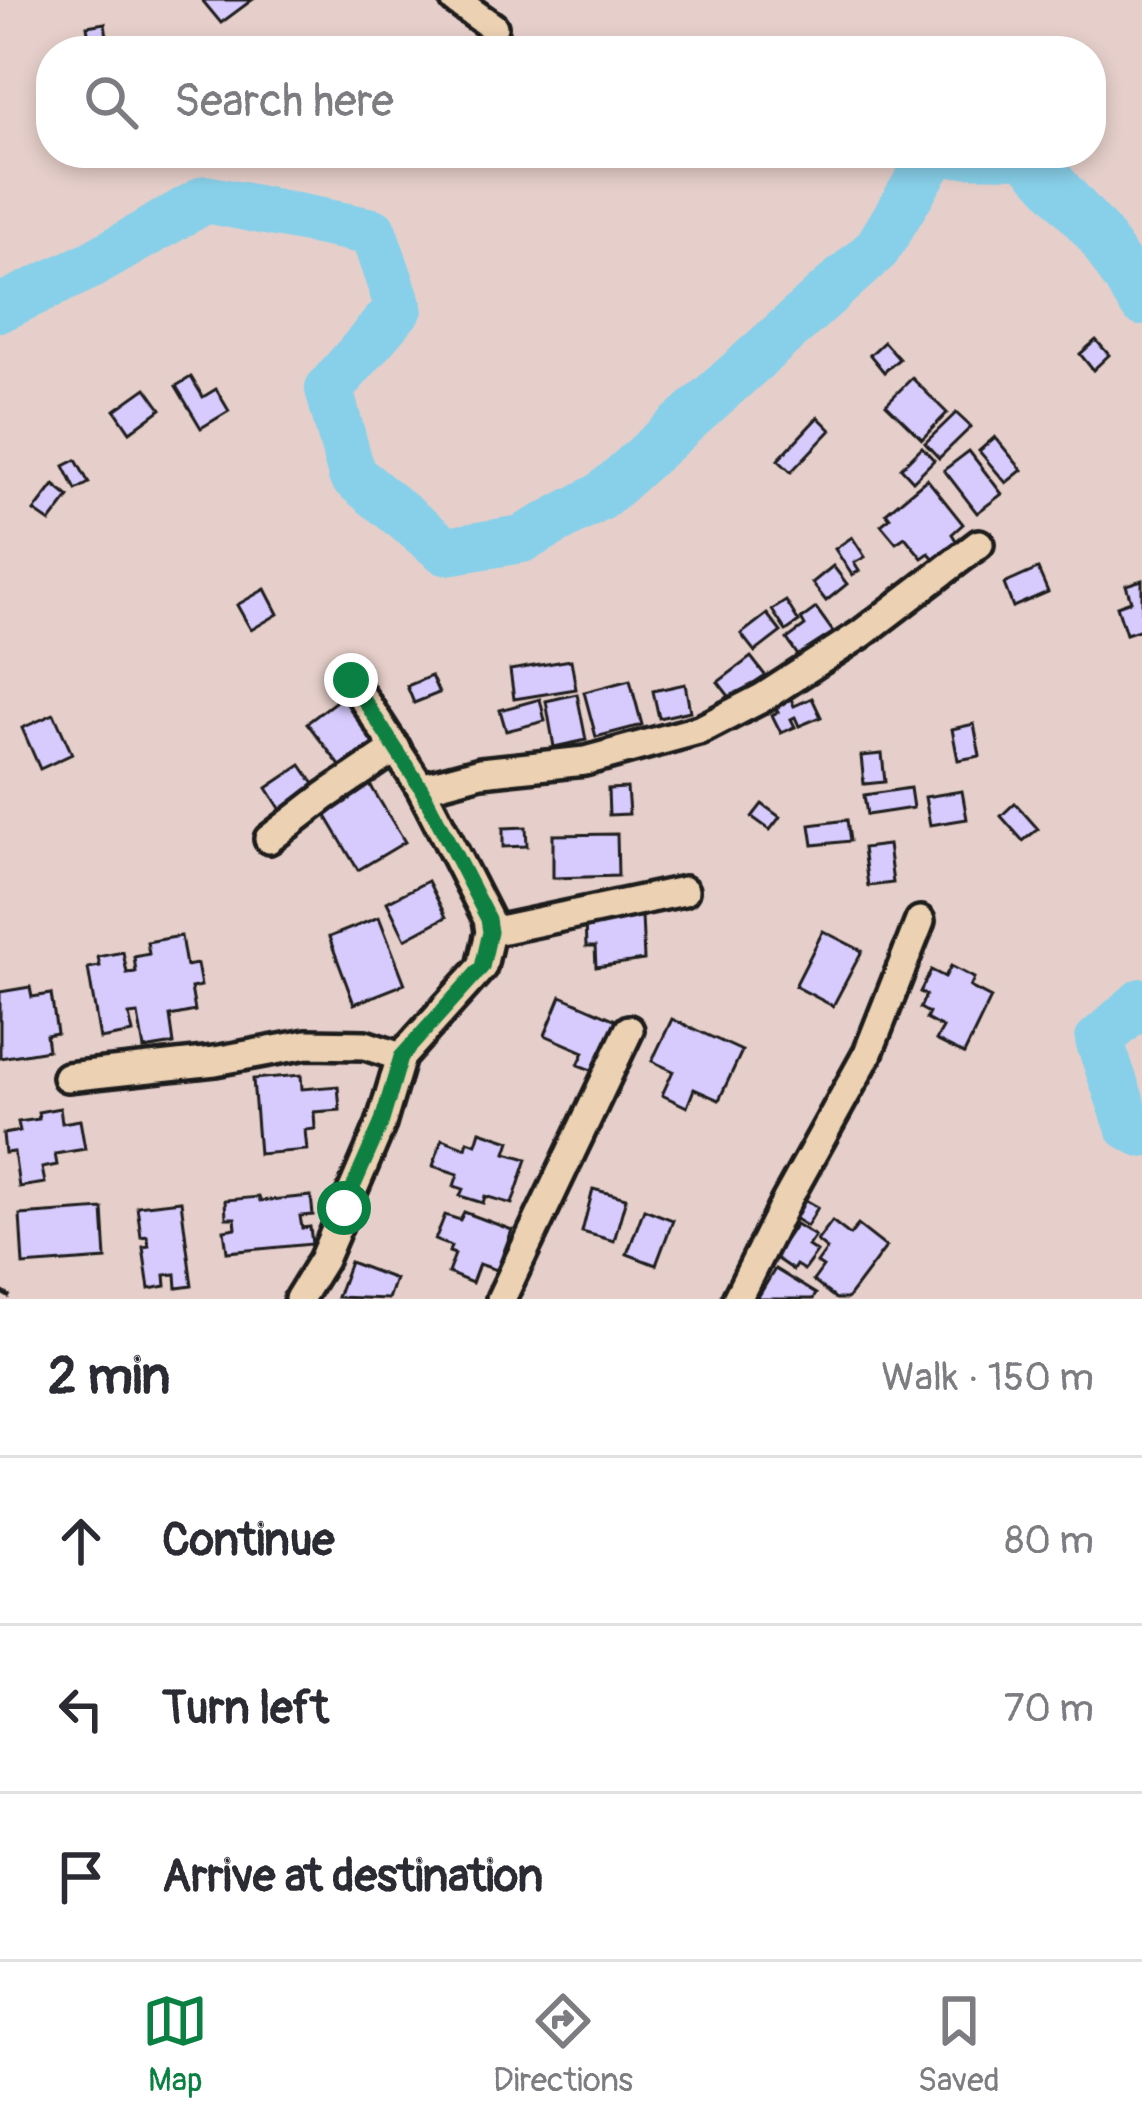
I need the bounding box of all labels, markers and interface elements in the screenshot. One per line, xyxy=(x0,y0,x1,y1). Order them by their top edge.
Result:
search box xyxy=(36,36,1106,168)
icon: search xyxy=(78,69,144,135)
text: Search here xyxy=(174,74,394,130)
route end xyxy=(324,653,378,707)
route start xyxy=(317,1181,371,1235)
text: 2 min xyxy=(48,1345,170,1409)
text: Walk · 150 m xyxy=(881,1353,1094,1402)
icon: ahead xyxy=(48,1508,114,1574)
text: Continue xyxy=(162,1513,335,1569)
text: 80 m xyxy=(1005,1516,1094,1565)
icon: left xyxy=(48,1676,114,1742)
text: Turn left xyxy=(162,1681,329,1737)
text: 70 m xyxy=(1004,1684,1094,1733)
icon: arrive xyxy=(48,1844,114,1910)
text: Arrive at destination xyxy=(162,1849,543,1905)
tab: Map xyxy=(142,1988,208,2101)
tab: Directions xyxy=(493,1988,633,2101)
tab: Saved xyxy=(918,1988,1000,2101)

